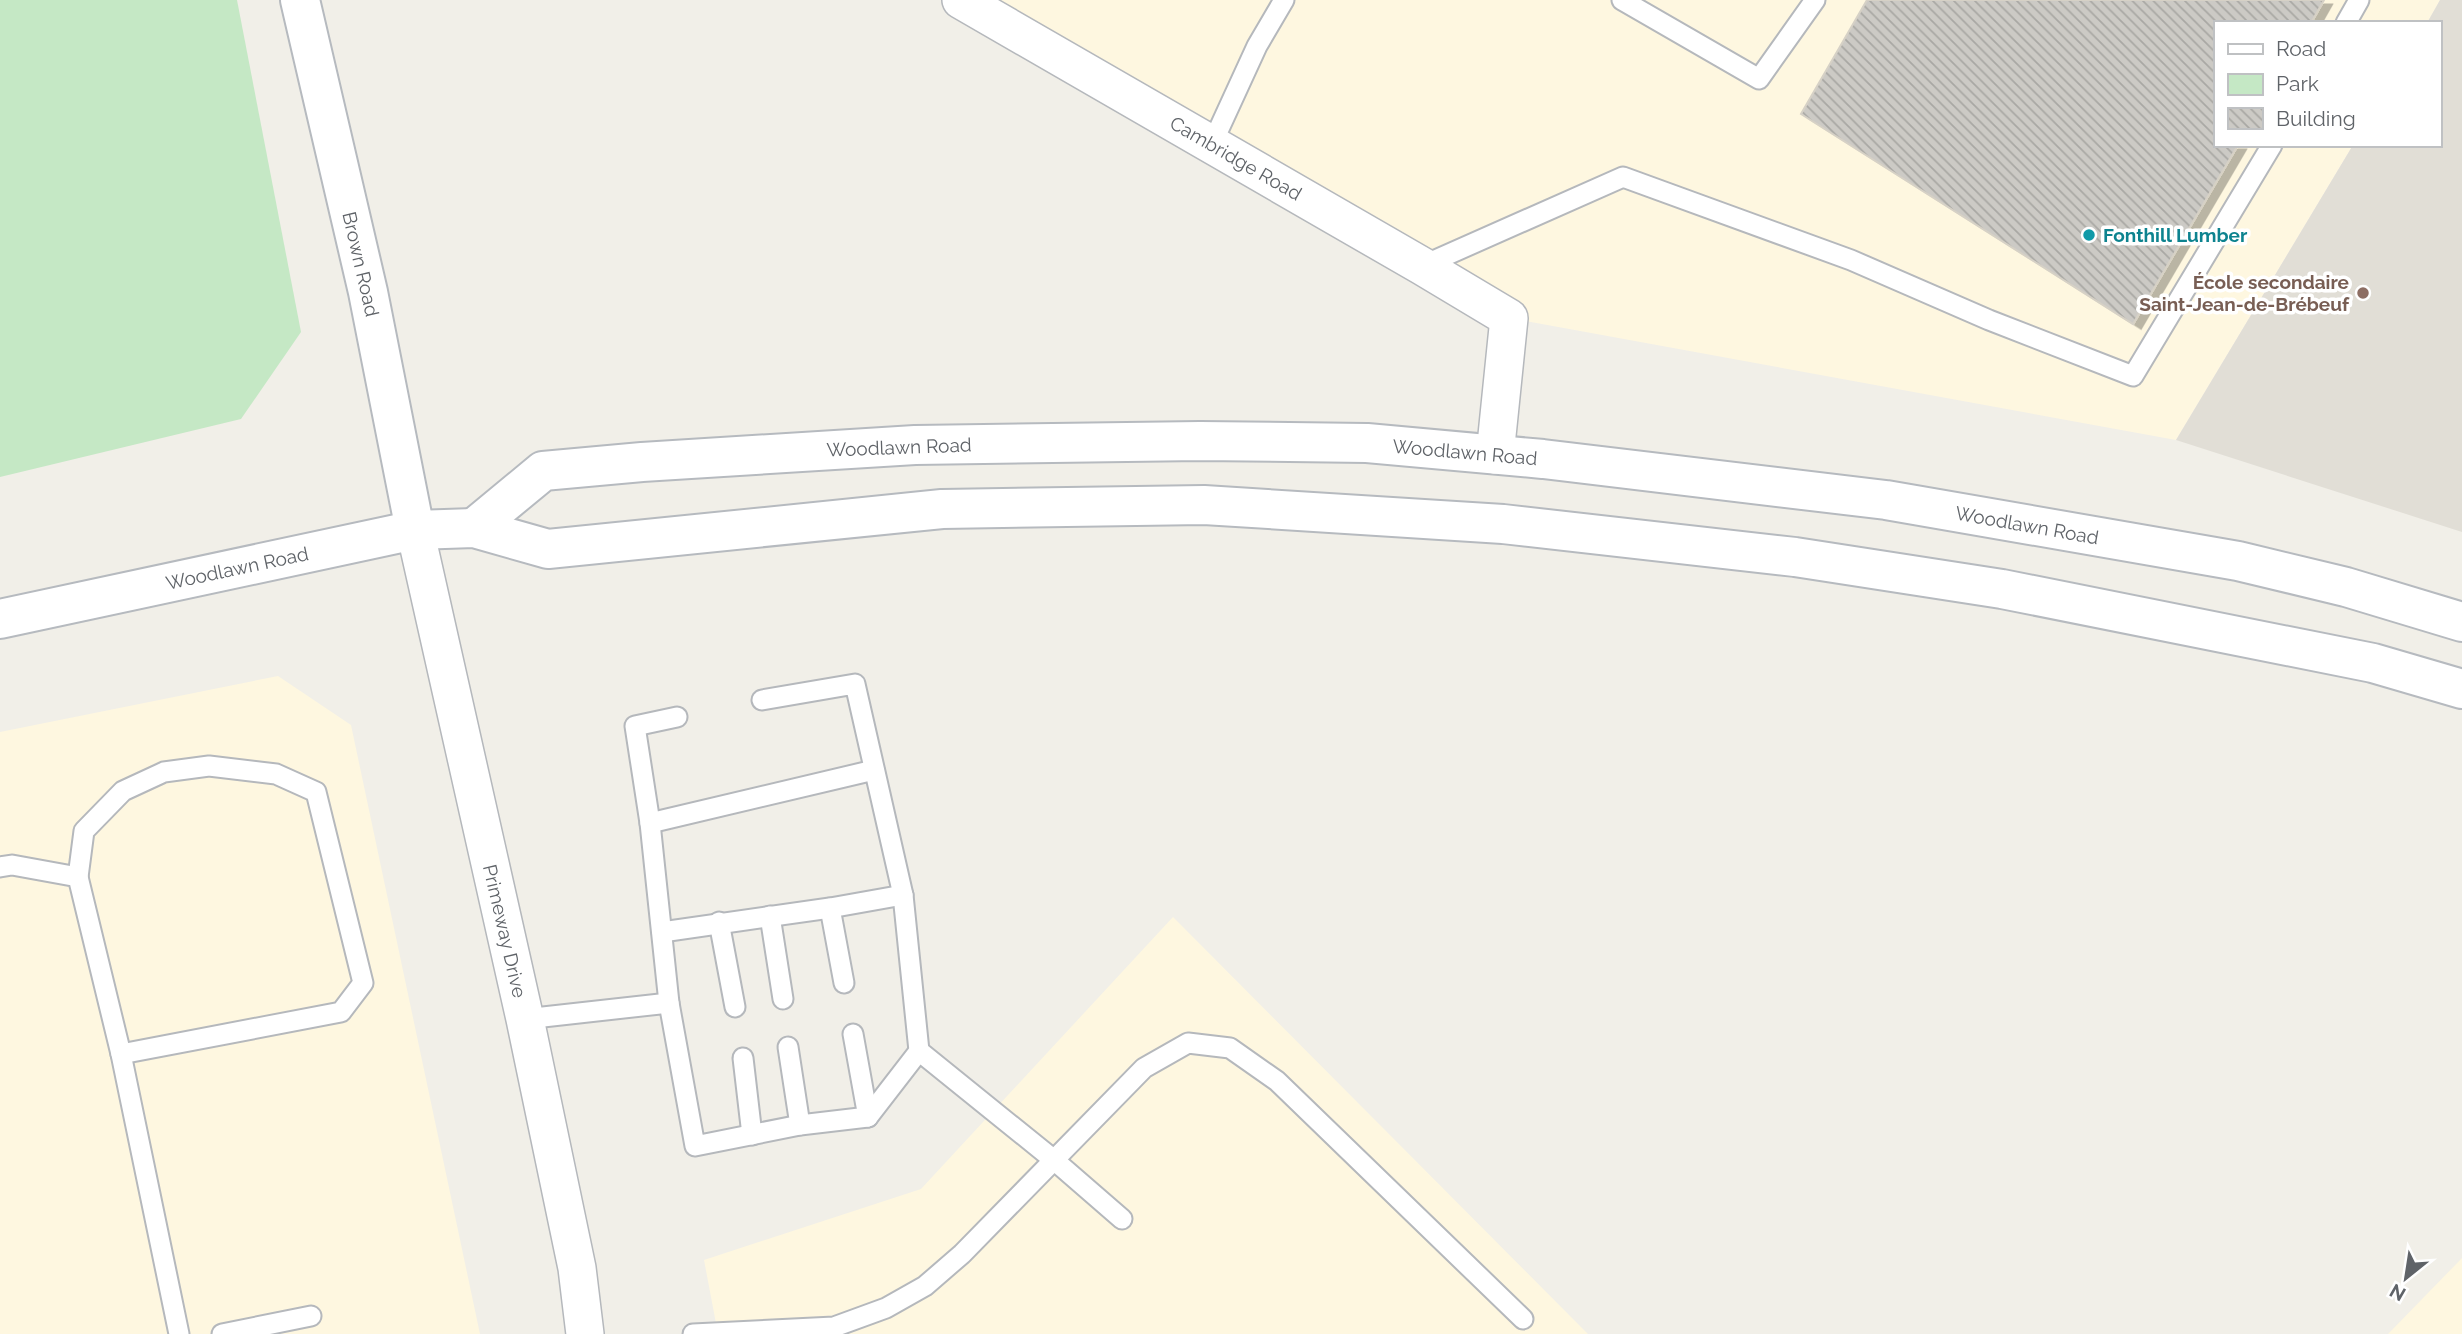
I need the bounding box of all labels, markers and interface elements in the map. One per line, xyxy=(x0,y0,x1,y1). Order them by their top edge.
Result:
legend xyxy=(2214,21,2441,147)
text: Road xyxy=(2276,36,2326,61)
text: Park xyxy=(2276,71,2319,96)
text: Building xyxy=(2276,106,2356,131)
street label: Cambridge Road xyxy=(1166,111,1306,205)
street label: Brown Road xyxy=(338,209,384,319)
place label: Fonthill Lumber xyxy=(2103,224,2248,246)
marker: Fonthill Lumber xyxy=(2081,227,2097,243)
place label: École secondaire Saint-Jean-de-Brébeuf xyxy=(2139,271,2350,315)
marker: École secondaire Saint-Jean-de-Brébeuf xyxy=(2355,285,2371,301)
street label: Woodlawn Road xyxy=(826,433,972,461)
street label: Woodlawn Road xyxy=(1392,435,1538,469)
street label: Woodlawn Road xyxy=(1954,502,2100,548)
street label: Woodlawn Road xyxy=(164,542,310,594)
street label: Primeway Drive xyxy=(479,862,531,1000)
north arrow xyxy=(2371,1243,2441,1313)
text: N xyxy=(2386,1280,2409,1306)

